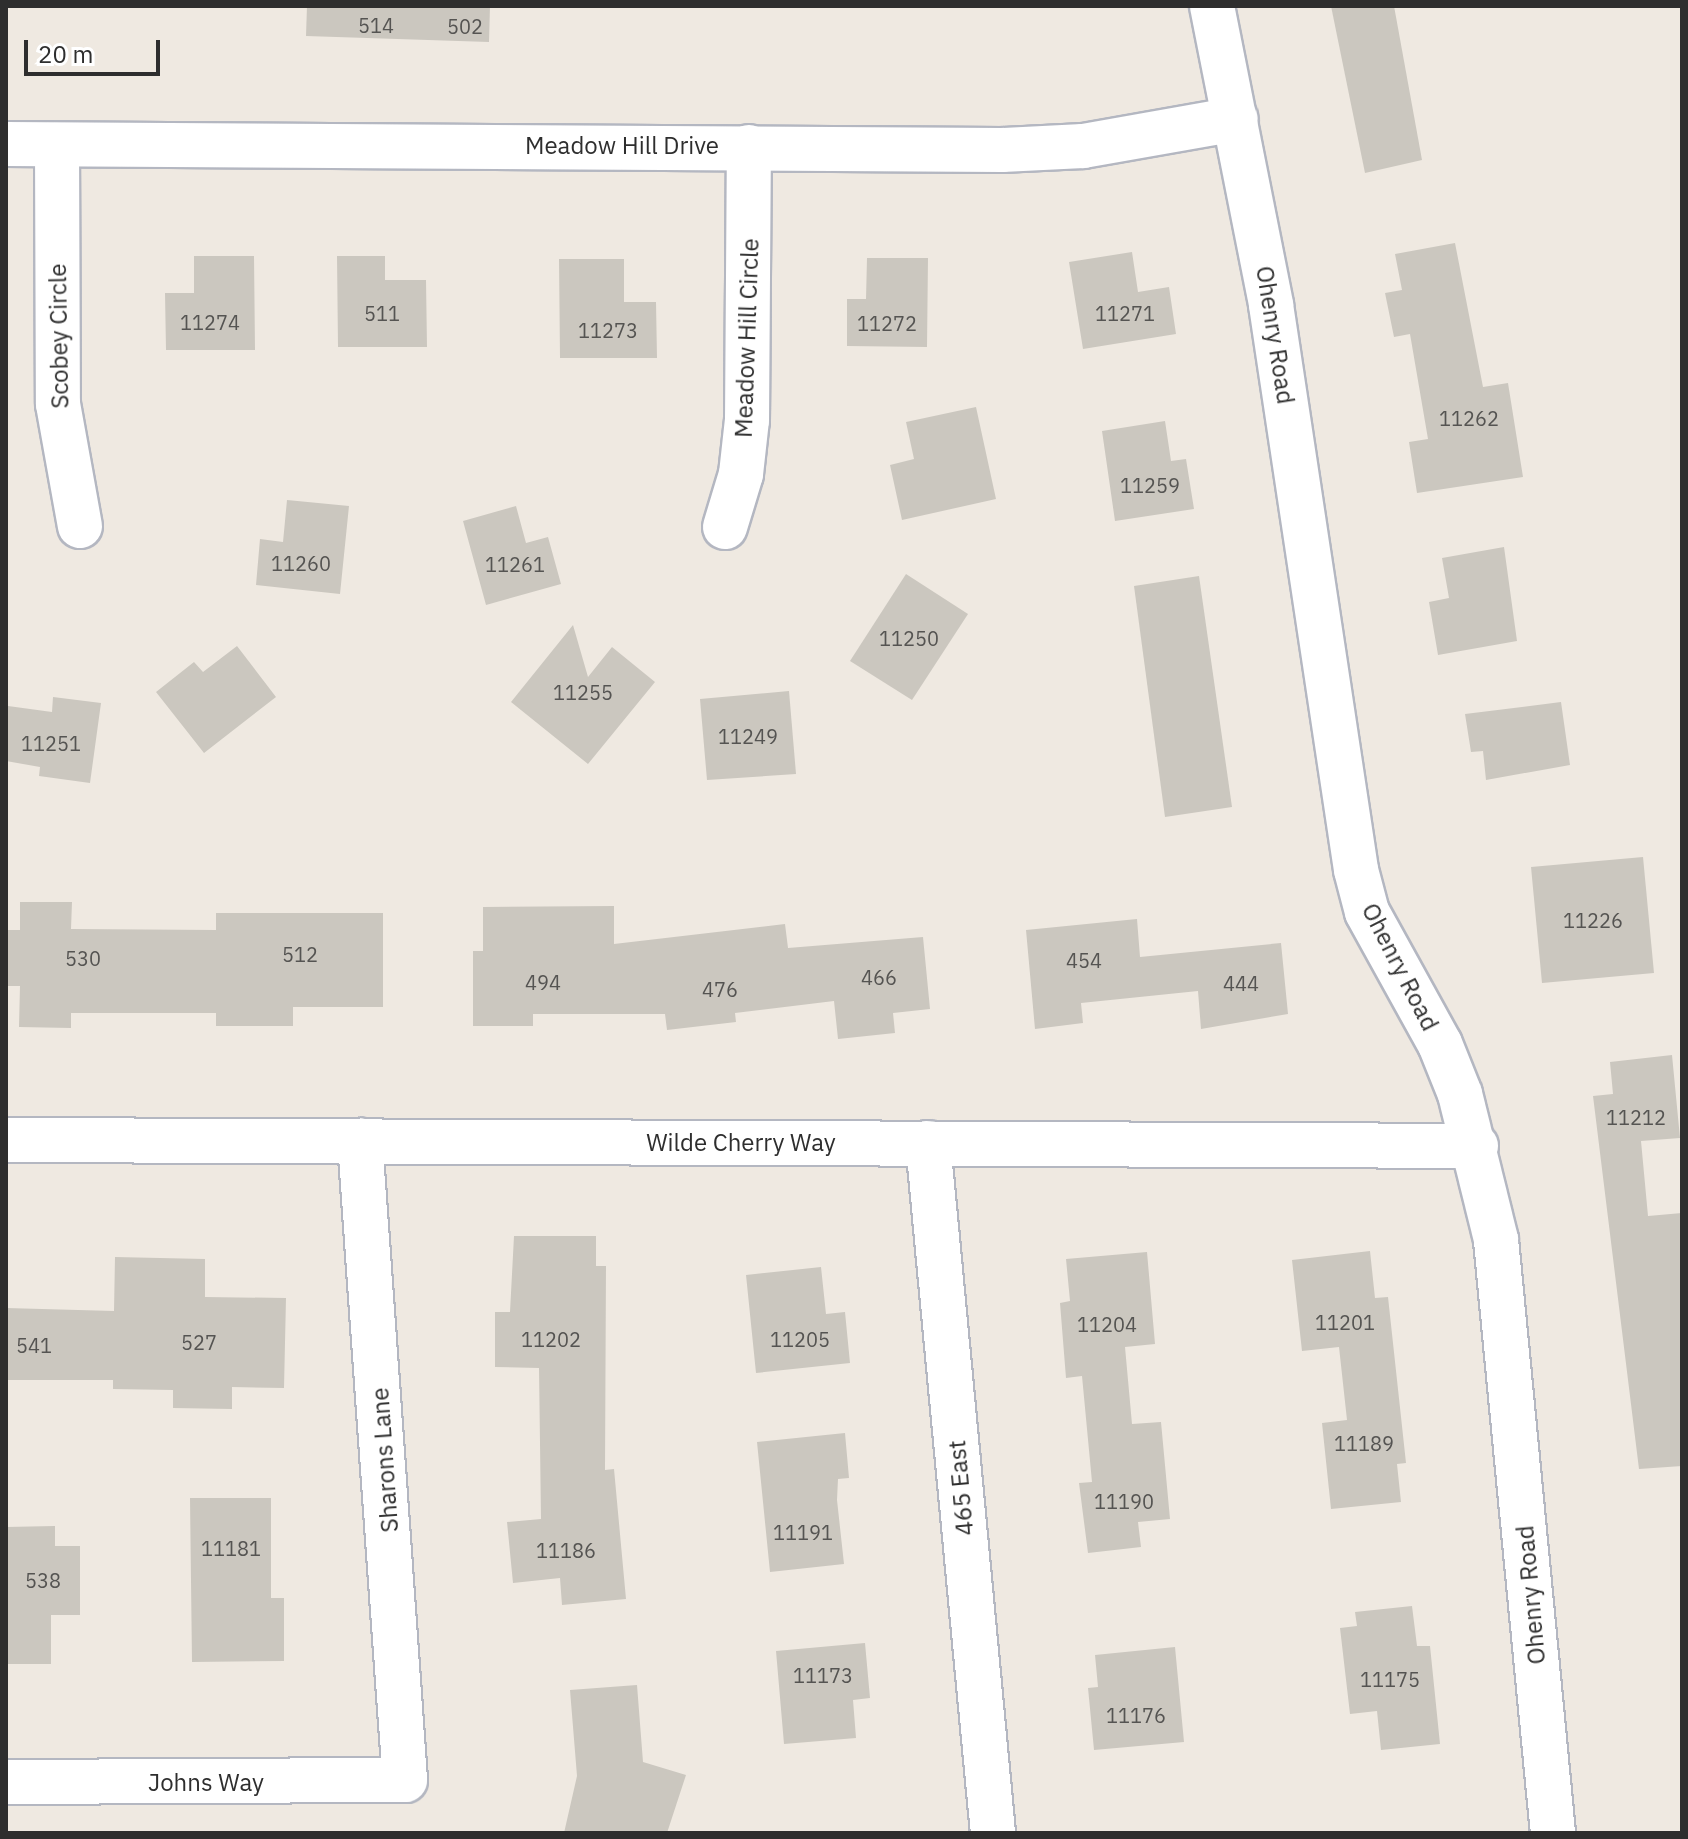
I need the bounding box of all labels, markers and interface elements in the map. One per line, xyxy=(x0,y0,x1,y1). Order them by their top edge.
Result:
house number: 514 xyxy=(358,13,394,37)
house number: 502 xyxy=(447,14,483,38)
scale bar xyxy=(28,24,164,74)
text: 20 m xyxy=(38,38,93,70)
street label: Meadow Hill Drive xyxy=(525,132,719,160)
street label: Meadow Hill Circle xyxy=(729,238,765,438)
street label: Scobey Circle xyxy=(43,263,75,409)
street label: Ohenry Road xyxy=(1250,264,1300,406)
house number: 511 xyxy=(364,301,400,325)
house number: 11271 xyxy=(1095,301,1155,325)
house number: 11274 xyxy=(180,310,240,334)
house number: 11272 xyxy=(857,311,917,335)
house number: 11273 xyxy=(578,318,638,342)
house number: 11262 xyxy=(1439,406,1499,430)
house number: 11259 xyxy=(1120,473,1180,497)
house number: 11260 xyxy=(271,551,331,575)
house number: 11261 xyxy=(485,552,545,576)
house number: 11250 xyxy=(879,626,939,650)
house number: 11255 xyxy=(553,680,613,704)
house number: 11249 xyxy=(718,724,778,748)
house number: 11251 xyxy=(21,731,81,755)
street label: Ohenry Road xyxy=(1356,898,1444,1036)
house number: 11226 xyxy=(1563,908,1623,932)
house number: 512 xyxy=(282,942,318,966)
house number: 530 xyxy=(65,946,101,970)
house number: 454 xyxy=(1066,948,1102,972)
house number: 466 xyxy=(861,965,897,989)
house number: 494 xyxy=(525,970,561,994)
house number: 444 xyxy=(1223,971,1259,995)
house number: 476 xyxy=(702,977,738,1001)
house number: 11212 xyxy=(1606,1105,1666,1129)
street label: Wilde Cherry Way xyxy=(646,1129,836,1157)
house number: 11201 xyxy=(1315,1310,1375,1334)
house number: 11204 xyxy=(1077,1312,1137,1336)
house number: 11202 xyxy=(521,1327,581,1351)
house number: 11205 xyxy=(770,1327,830,1351)
house number: 527 xyxy=(181,1330,217,1354)
house number: 541 xyxy=(16,1333,52,1357)
street label: Sharons Lane xyxy=(366,1387,404,1533)
house number: 11189 xyxy=(1334,1431,1394,1455)
street label: 465 East xyxy=(942,1439,980,1537)
house number: 11190 xyxy=(1094,1489,1154,1513)
house number: 11191 xyxy=(773,1520,833,1544)
street label: Ohenry Road xyxy=(1511,1524,1551,1666)
house number: 11181 xyxy=(201,1536,261,1560)
house number: 11186 xyxy=(536,1538,596,1562)
house number: 538 xyxy=(25,1568,61,1592)
house number: 11173 xyxy=(793,1663,853,1687)
house number: 11175 xyxy=(1360,1667,1420,1691)
house number: 11176 xyxy=(1106,1703,1166,1727)
street label: Johns Way xyxy=(148,1769,264,1797)

